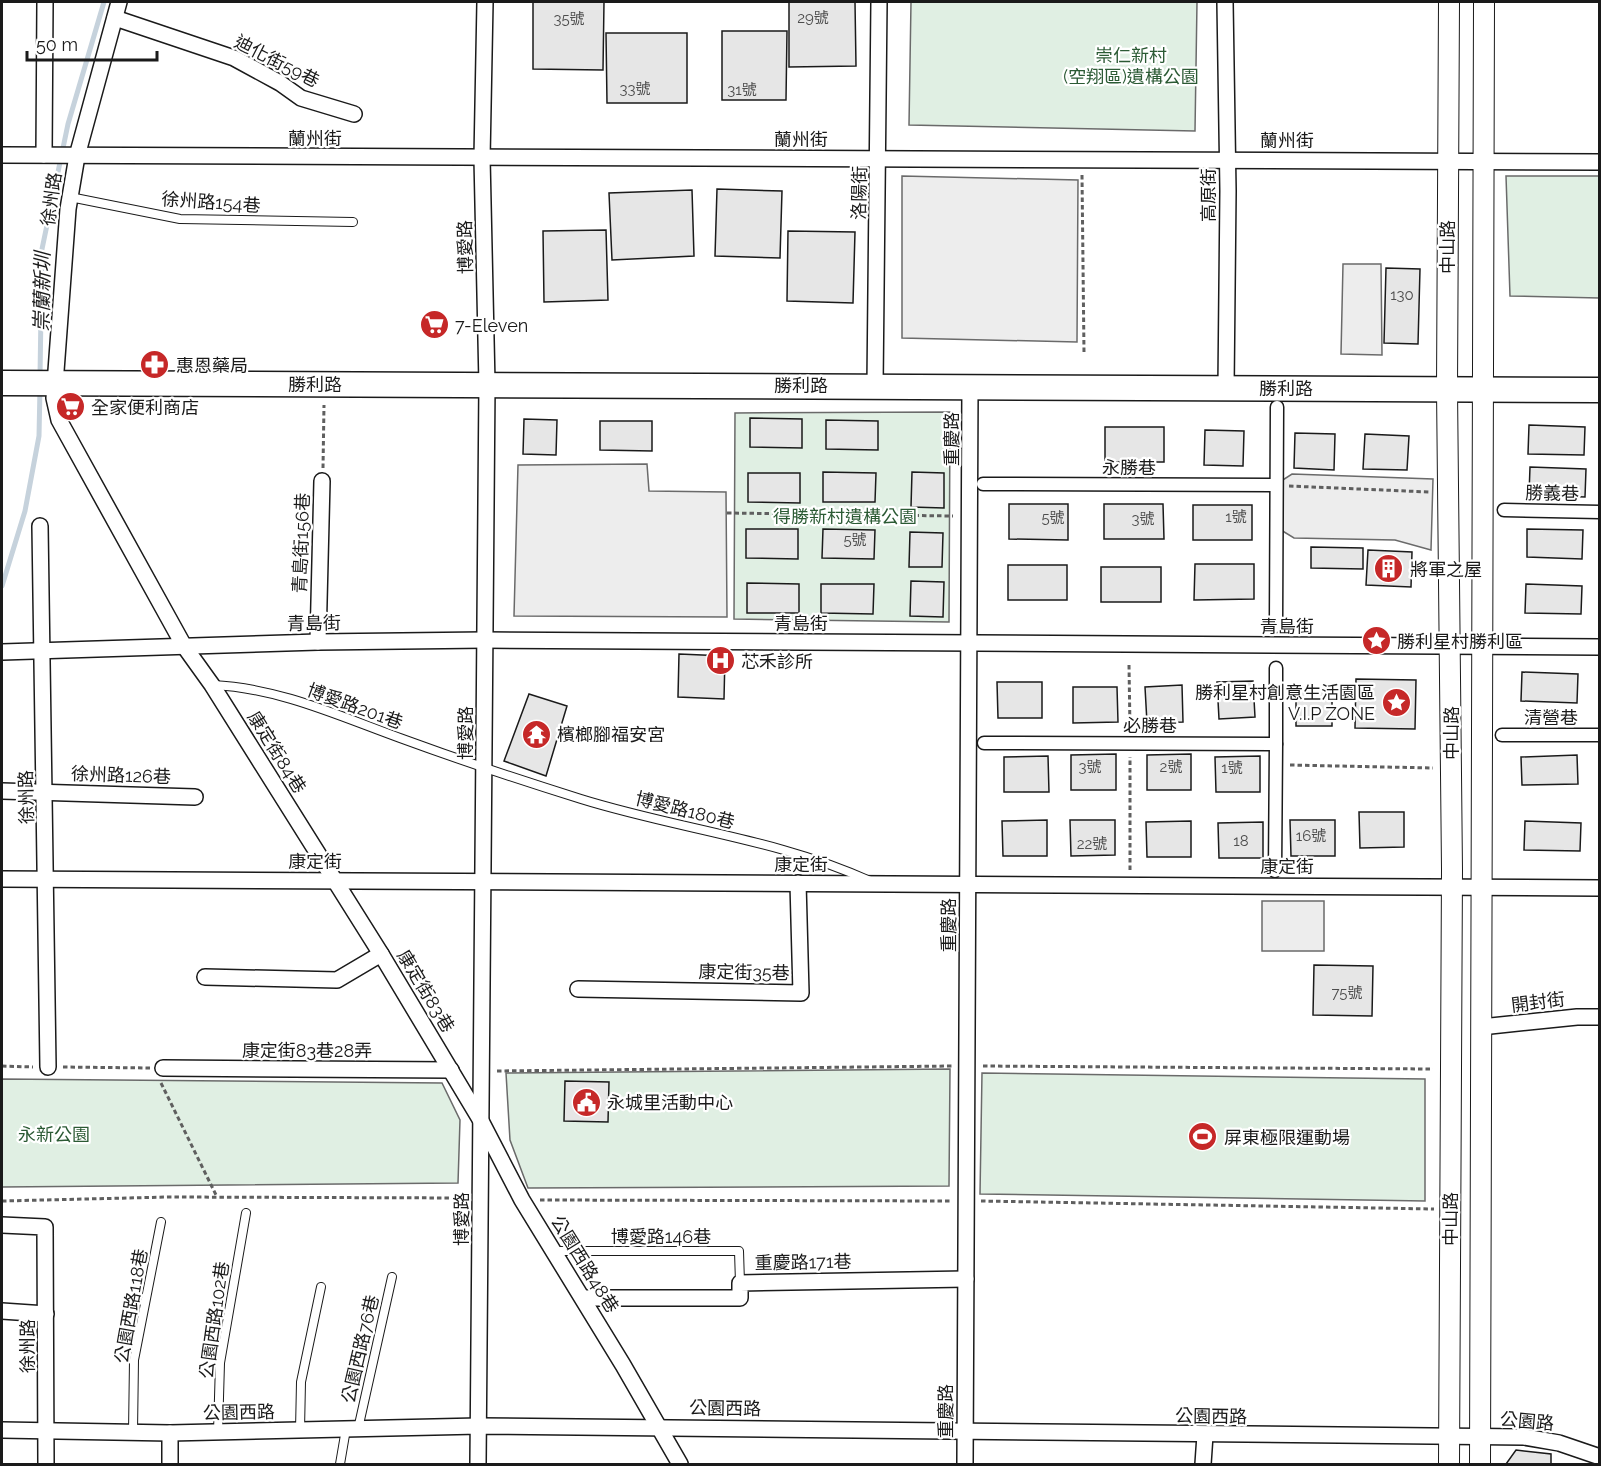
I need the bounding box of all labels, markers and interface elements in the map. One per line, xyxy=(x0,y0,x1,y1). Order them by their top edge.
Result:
house number: 29號 xyxy=(797,9,829,27)
house number: 35號 xyxy=(553,10,585,28)
scale bar xyxy=(27,24,158,62)
street label: 迪化街59巷 xyxy=(231,31,323,91)
text: 50 m xyxy=(36,34,78,55)
park label: 崇仁新村 (空翔區)遺構公園 xyxy=(1063,45,1199,87)
house number: 33號 xyxy=(619,80,651,98)
house number: 31號 xyxy=(727,81,757,99)
street label: 蘭州街 xyxy=(288,128,342,149)
street label: 蘭州街 xyxy=(774,129,828,150)
street label: 蘭州街 xyxy=(1260,130,1314,151)
street label: 洛陽街 xyxy=(848,166,870,220)
street label: 高原街 xyxy=(1198,168,1219,222)
street label: 徐州路 xyxy=(37,171,65,227)
street label: 徐州路154巷 xyxy=(161,188,261,216)
street label: 博愛路 xyxy=(454,220,476,274)
street label: 中山路 xyxy=(1437,220,1458,274)
water label: 崇蘭新圳 xyxy=(29,249,55,332)
house number: 130 xyxy=(1390,286,1414,304)
supermarket icon: 7-Eleven xyxy=(418,309,450,341)
place label: 7-Eleven xyxy=(455,315,528,336)
pharmacy icon: 惠恩藥局 xyxy=(139,349,171,381)
place label: 惠恩藥局 xyxy=(176,355,248,376)
street label: 勝利路 xyxy=(288,374,342,395)
street label: 勝利路 xyxy=(774,375,828,396)
street label: 勝利路 xyxy=(1259,378,1313,399)
supermarket icon: 全家便利商店 xyxy=(54,391,86,423)
place label: 全家便利商店 xyxy=(91,397,199,418)
street label: 重慶路 xyxy=(941,412,962,466)
street label: 永勝巷 xyxy=(1102,457,1156,478)
street label: 勝義巷 xyxy=(1525,482,1579,504)
street label: 青島街156巷 xyxy=(289,492,313,594)
park label: 得勝新村遺構公園 xyxy=(773,506,917,527)
house number: 1號 xyxy=(1225,508,1247,526)
house number: 5號 xyxy=(1041,509,1065,527)
house number: 3號 xyxy=(1131,510,1155,528)
house number: 5號 xyxy=(843,531,867,549)
building icon: 將軍之屋 xyxy=(1373,553,1405,585)
place label: 將軍之屋 xyxy=(1410,559,1482,580)
street label: 青島街 xyxy=(287,612,341,634)
street label: 青島街 xyxy=(774,613,828,634)
street label: 青島街 xyxy=(1260,616,1314,637)
place icon: 勝利星村勝利區 xyxy=(1360,625,1392,657)
place label: 勝利星村勝利區 xyxy=(1397,631,1523,652)
hospital icon: 芯禾診所 xyxy=(704,645,736,677)
place label: 芯禾診所 xyxy=(741,651,813,672)
street label: 博愛路201巷 xyxy=(304,679,406,733)
place label: 勝利星村創意生活園區 V.I.P ZONE xyxy=(1195,682,1375,724)
place icon: 勝利星村創意生活園區 V.I.P ZONE xyxy=(1380,686,1412,718)
street label: 博愛路 xyxy=(455,706,476,760)
street label: 中山路 xyxy=(1441,706,1462,760)
street label: 康定街84巷 xyxy=(244,707,310,797)
street label: 清營巷 xyxy=(1524,707,1578,728)
street label: 必勝巷 xyxy=(1123,715,1177,736)
temple icon: 檳榔腳福安宮 xyxy=(520,718,552,750)
place label: 檳榔腳福安宮 xyxy=(557,724,665,745)
house number: 3號 xyxy=(1078,758,1102,776)
house number: 2號 xyxy=(1160,758,1182,776)
house number: 1號 xyxy=(1221,759,1243,777)
street label: 徐州路126巷 xyxy=(71,763,171,787)
street label: 徐州路 xyxy=(15,770,37,824)
street label: 博愛路180巷 xyxy=(633,788,737,832)
house number: 16號 xyxy=(1296,827,1326,845)
house number: 18 xyxy=(1233,832,1249,850)
house number: 22號 xyxy=(1077,835,1107,853)
street label: 康定街 xyxy=(288,851,342,872)
street label: 康定街 xyxy=(774,854,828,875)
street label: 康定街 xyxy=(1260,856,1314,877)
street label: 重慶路 xyxy=(938,898,959,952)
street label: 康定街83巷 xyxy=(393,946,459,1036)
street label: 康定街35巷 xyxy=(698,961,790,983)
house number: 75號 xyxy=(1332,984,1362,1002)
street label: 開封街 xyxy=(1510,988,1566,1016)
street label: 康定街83巷28弄 xyxy=(242,1040,372,1061)
public building icon: 永城里活動中心 xyxy=(570,1086,602,1118)
place label: 永城里活動中心 xyxy=(607,1092,733,1113)
sports icon: 屏東極限運動場 xyxy=(1187,1121,1219,1153)
park label: 永新公園 xyxy=(18,1124,90,1145)
place label: 屏東極限運動場 xyxy=(1224,1127,1350,1148)
street label: 博愛路 xyxy=(451,1192,472,1246)
street label: 中山路 xyxy=(1440,1192,1461,1246)
street label: 公園西路48巷 xyxy=(547,1212,623,1316)
street label: 博愛路146巷 xyxy=(611,1226,711,1247)
street label: 公園西路118巷 xyxy=(111,1247,151,1365)
street label: 重慶路171巷 xyxy=(754,1251,852,1273)
street label: 公園西路102巷 xyxy=(195,1260,233,1380)
street label: 公園西路76巷 xyxy=(337,1293,383,1405)
street label: 徐州路 xyxy=(17,1319,38,1373)
street label: 重慶路 xyxy=(935,1384,956,1438)
street label: 公園西路 xyxy=(689,1397,761,1419)
street label: 公園西路 xyxy=(203,1401,275,1423)
street label: 公園西路 xyxy=(1175,1405,1247,1427)
street label: 公園路 xyxy=(1499,1408,1555,1434)

